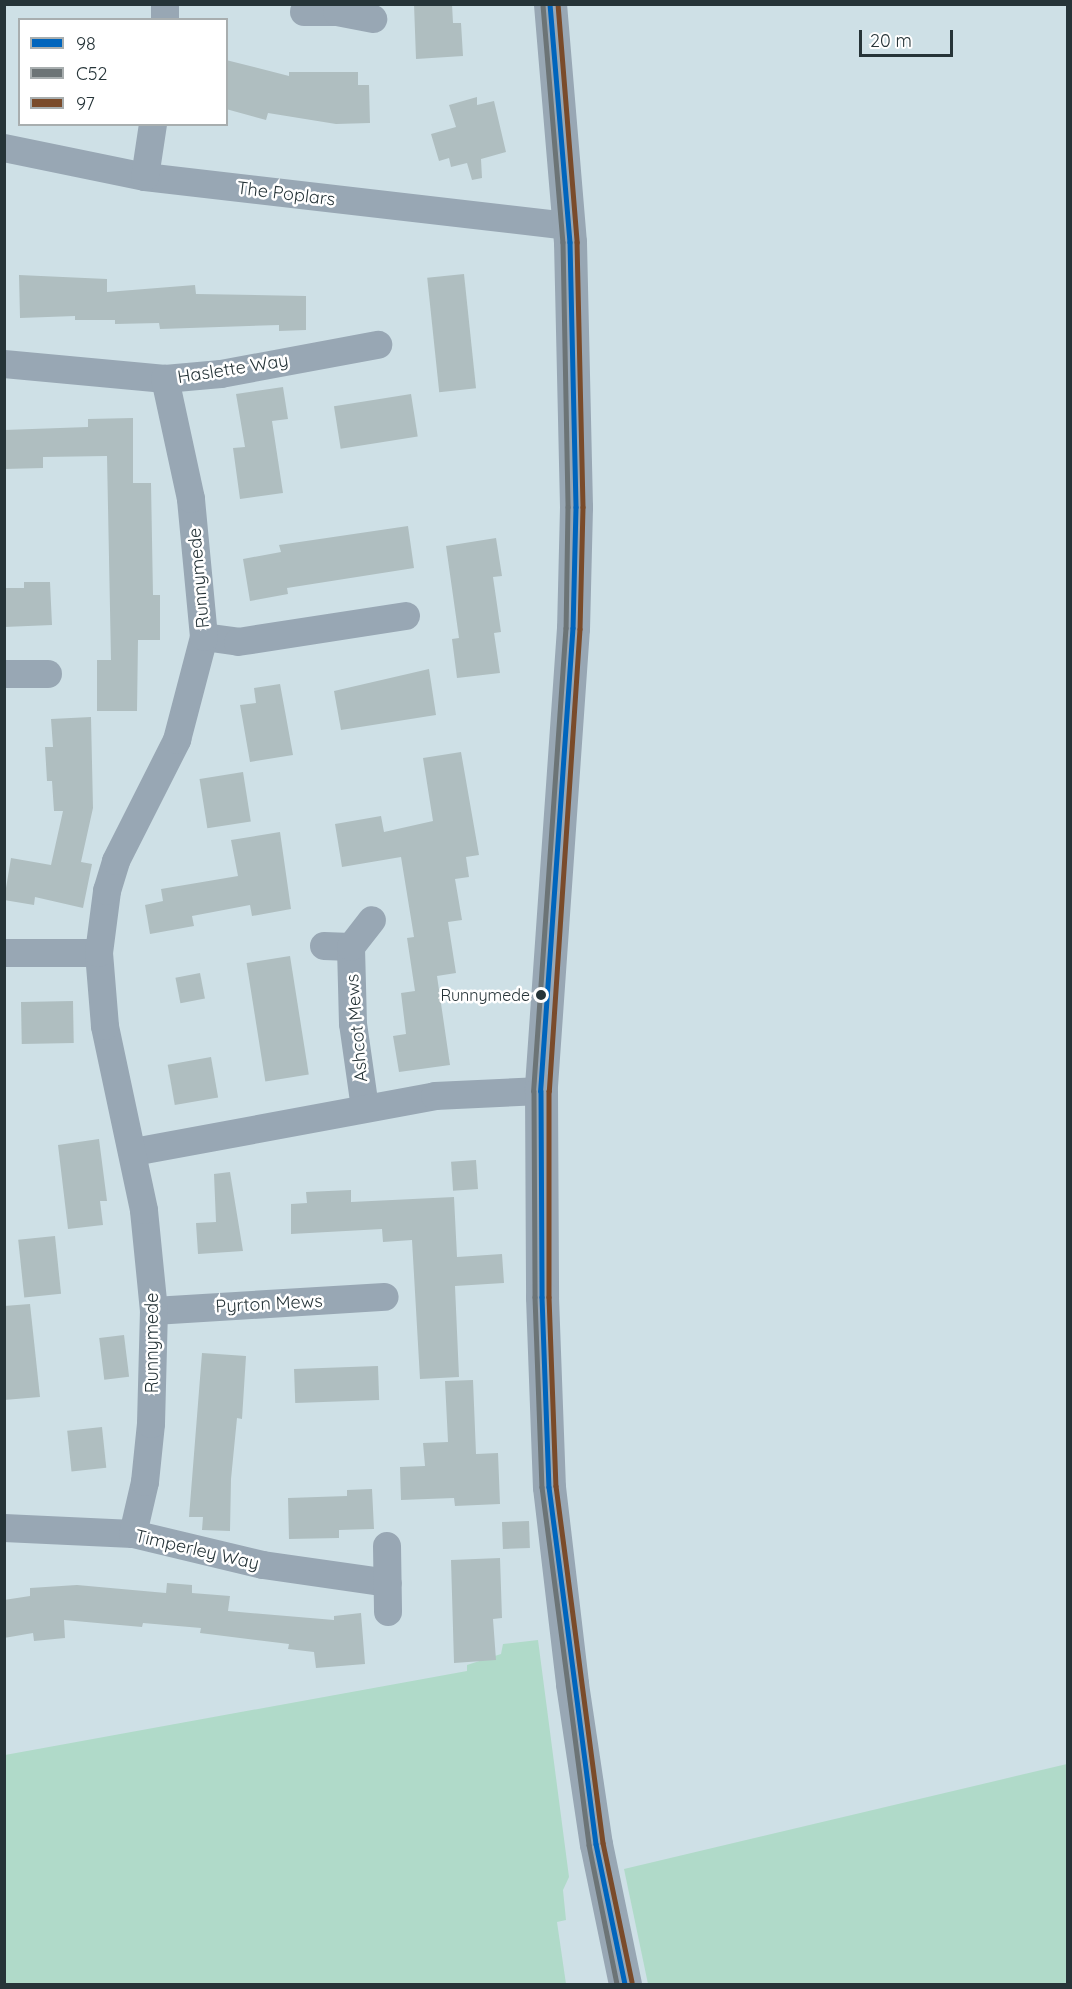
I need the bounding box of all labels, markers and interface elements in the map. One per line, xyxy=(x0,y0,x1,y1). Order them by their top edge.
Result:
legend xyxy=(18,18,228,126)
scale bar xyxy=(862,18,956,56)
text: 20 m xyxy=(870,29,912,52)
text: 98 xyxy=(76,32,96,55)
text: C52 xyxy=(76,62,108,85)
text: 97 xyxy=(76,92,95,115)
street label: The Poplars xyxy=(236,177,336,211)
street label: Haslette Way xyxy=(176,350,290,388)
street label: Runnymede xyxy=(184,527,214,629)
street label: Ashcot Mews xyxy=(342,973,372,1083)
place label: Runnymede xyxy=(440,985,530,1005)
marker: Runnymede xyxy=(535,989,547,1001)
street label: Pyrton Mews xyxy=(215,1290,323,1318)
street label: Runnymede xyxy=(141,1293,163,1393)
street label: Timperley Way xyxy=(133,1525,261,1575)

